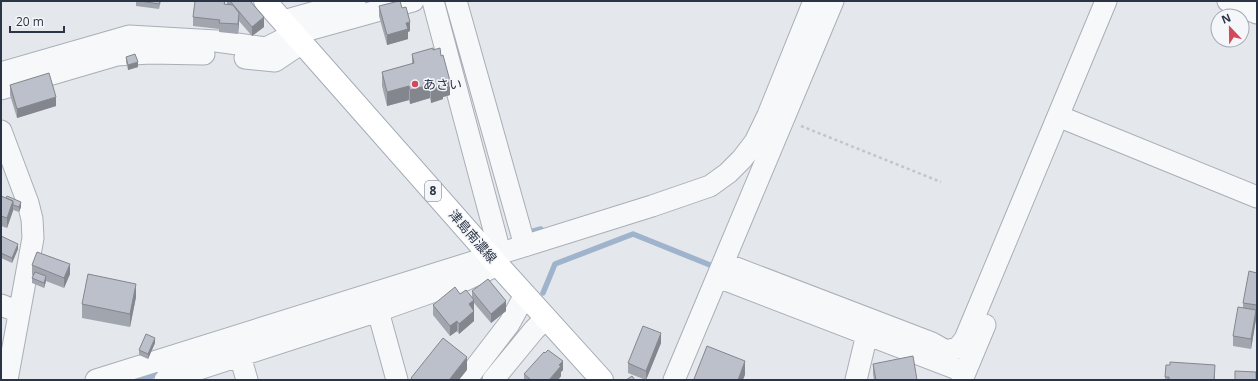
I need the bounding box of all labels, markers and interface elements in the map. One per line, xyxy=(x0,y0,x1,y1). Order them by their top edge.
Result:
scale bar xyxy=(10,8,64,34)
north arrow xyxy=(1210,8,1250,48)
text: N xyxy=(1219,10,1233,27)
text: 20 m xyxy=(16,13,44,30)
place label: あさい xyxy=(423,75,462,93)
marker: あさい xyxy=(410,79,420,89)
road number: 8 xyxy=(425,181,441,201)
street label: 津島南濃線 xyxy=(445,206,501,266)

